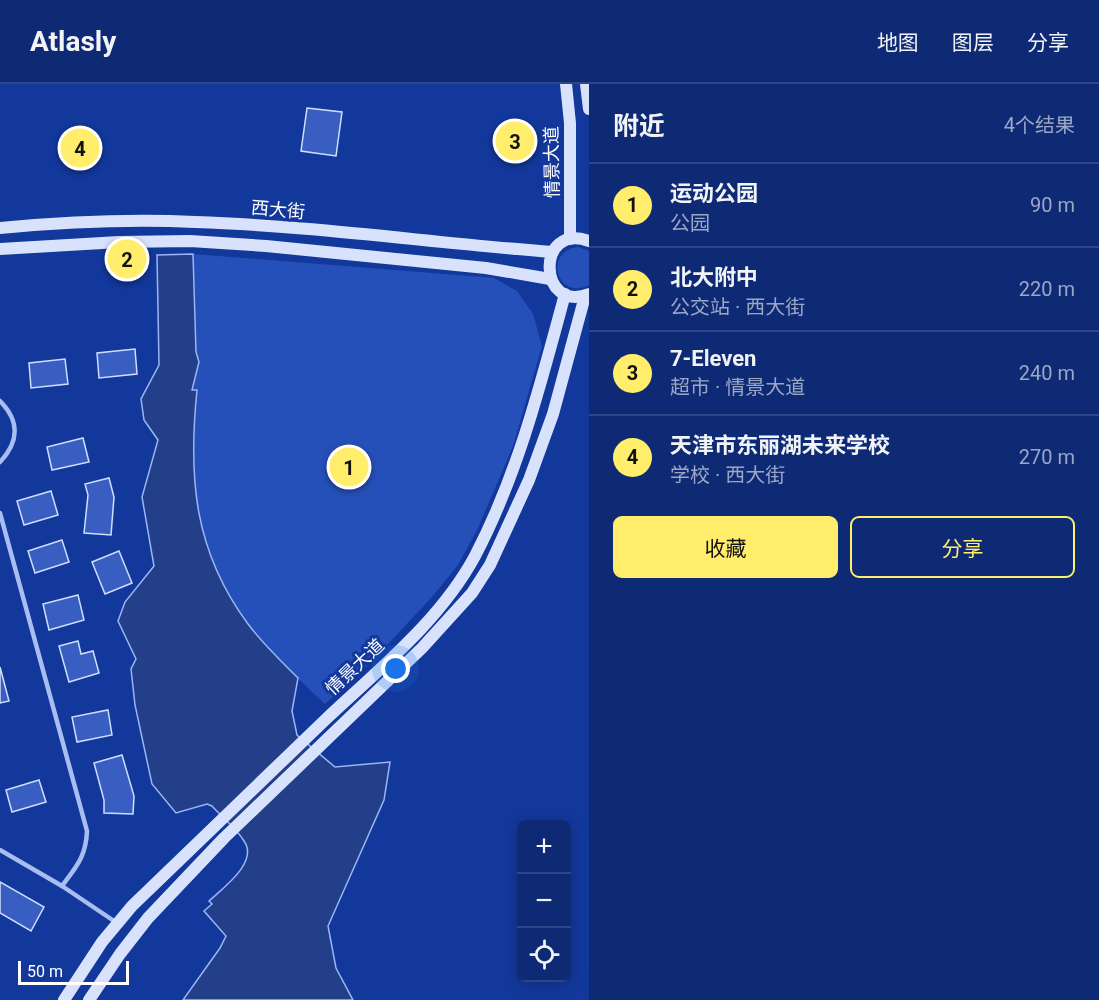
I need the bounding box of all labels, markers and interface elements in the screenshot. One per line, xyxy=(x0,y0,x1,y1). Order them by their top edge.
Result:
text: Atlasly xyxy=(30,25,116,58)
text: 地图 xyxy=(877,31,919,55)
text: 图层 xyxy=(952,31,994,55)
text: 分享 xyxy=(1027,31,1069,55)
text: 附近 xyxy=(613,111,665,141)
text: 4个结果 xyxy=(1004,113,1075,137)
pin: 3 xyxy=(496,118,534,164)
pin: 4 xyxy=(60,126,100,170)
street label: 情景大道 xyxy=(540,126,563,198)
text: 运动公园 xyxy=(670,181,758,206)
text: 1 xyxy=(627,193,638,217)
text: 90 m xyxy=(1030,193,1075,217)
street label: 西大街 xyxy=(250,197,306,222)
text: 公园 xyxy=(670,211,710,235)
pin: 2 xyxy=(108,236,146,282)
text: 北大附中 xyxy=(670,265,758,290)
text: 2 xyxy=(627,277,638,301)
text: 220 m xyxy=(1019,277,1075,301)
text: 公交站 · 西大街 xyxy=(670,295,805,319)
text: 7-Eleven xyxy=(670,346,756,371)
text: 3 xyxy=(627,361,638,385)
text: 240 m xyxy=(1019,361,1075,385)
text: 超市 · 情景大道 xyxy=(670,375,805,399)
text: 天津市东丽湖未来学校 xyxy=(670,433,890,458)
pin: 1 xyxy=(330,444,368,490)
text: 4 xyxy=(627,445,638,469)
text: 270 m xyxy=(1019,445,1075,469)
text: 学校 · 西大街 xyxy=(670,463,785,487)
button: 收藏 xyxy=(613,516,838,578)
button: 分享 xyxy=(850,516,1075,578)
street label: 情景大道 xyxy=(321,634,388,699)
your location xyxy=(381,654,410,683)
map controls xyxy=(517,820,571,982)
button: + xyxy=(517,820,571,874)
button: − xyxy=(517,874,571,928)
button: locate xyxy=(517,928,571,982)
scale bar xyxy=(18,958,129,986)
text: 50 m xyxy=(27,962,63,981)

